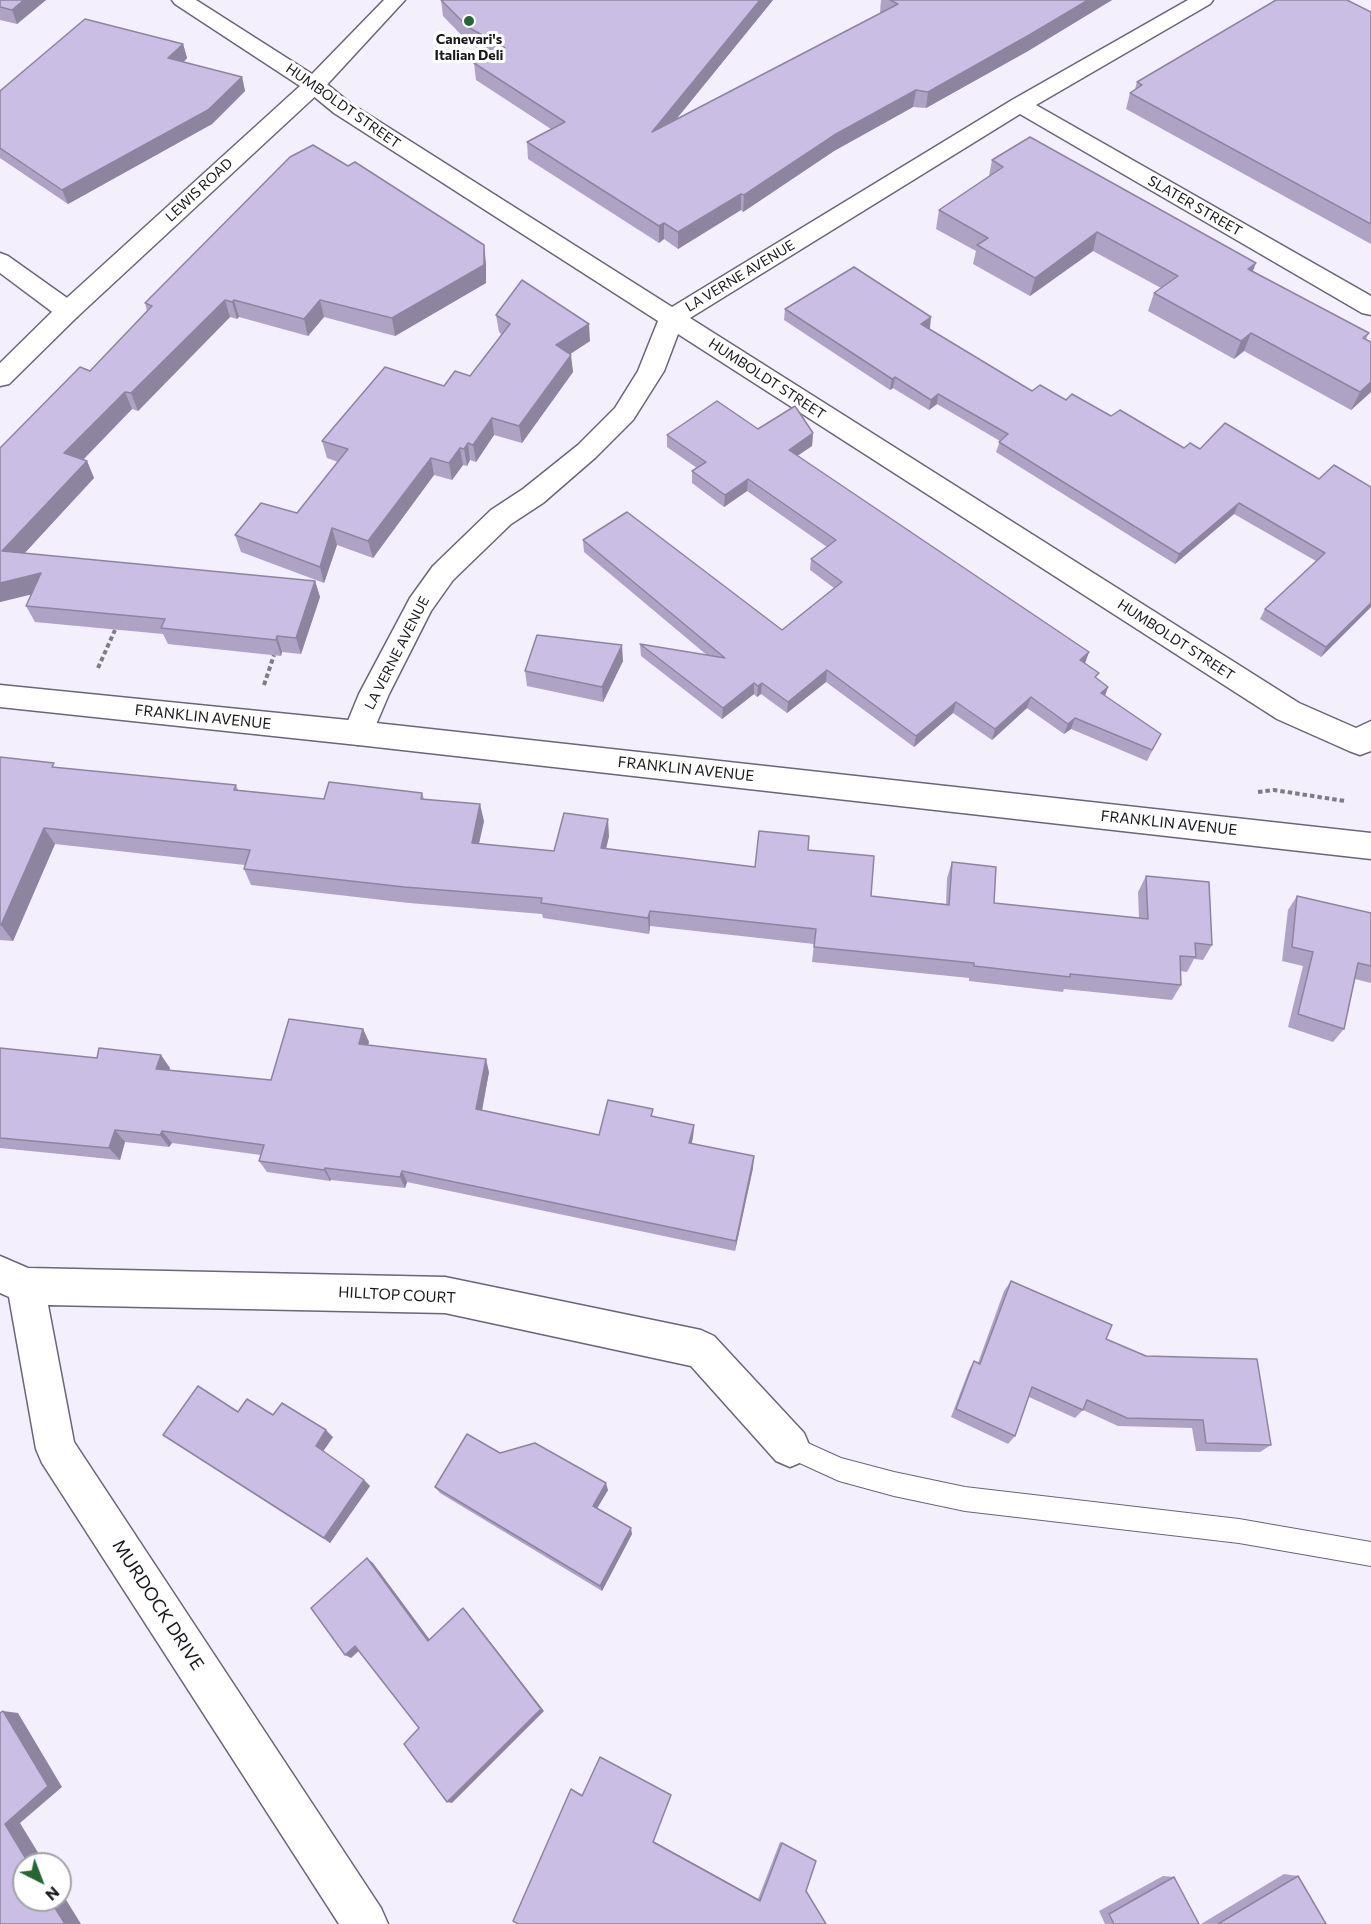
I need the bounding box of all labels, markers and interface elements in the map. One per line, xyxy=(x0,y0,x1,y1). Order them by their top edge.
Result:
marker: Canevari's Italian Deli xyxy=(462,14,476,28)
place label: Canevari's Italian Deli xyxy=(435,31,503,63)
street label: HUMBOLDT STREET xyxy=(282,60,404,152)
street label: LEWIS ROAD xyxy=(162,155,236,225)
street label: SLATER STREET xyxy=(1145,172,1245,240)
street label: LA VERNE AVENUE xyxy=(682,237,798,315)
street label: HUMBOLDT STREET xyxy=(705,335,829,423)
street label: LA VERNE AVENUE xyxy=(361,594,433,712)
street label: HUMBOLDT STREET xyxy=(1114,596,1238,684)
street label: FRANKLIN AVENUE xyxy=(134,701,272,733)
street label: FRANKLIN AVENUE xyxy=(617,753,755,785)
street label: FRANKLIN AVENUE xyxy=(1100,807,1238,839)
street label: HILLTOP COURT xyxy=(338,1283,456,1307)
street label: MURDOCK DRIVE xyxy=(108,1536,208,1674)
north arrow xyxy=(12,1852,72,1912)
text: N xyxy=(42,1883,64,1905)

